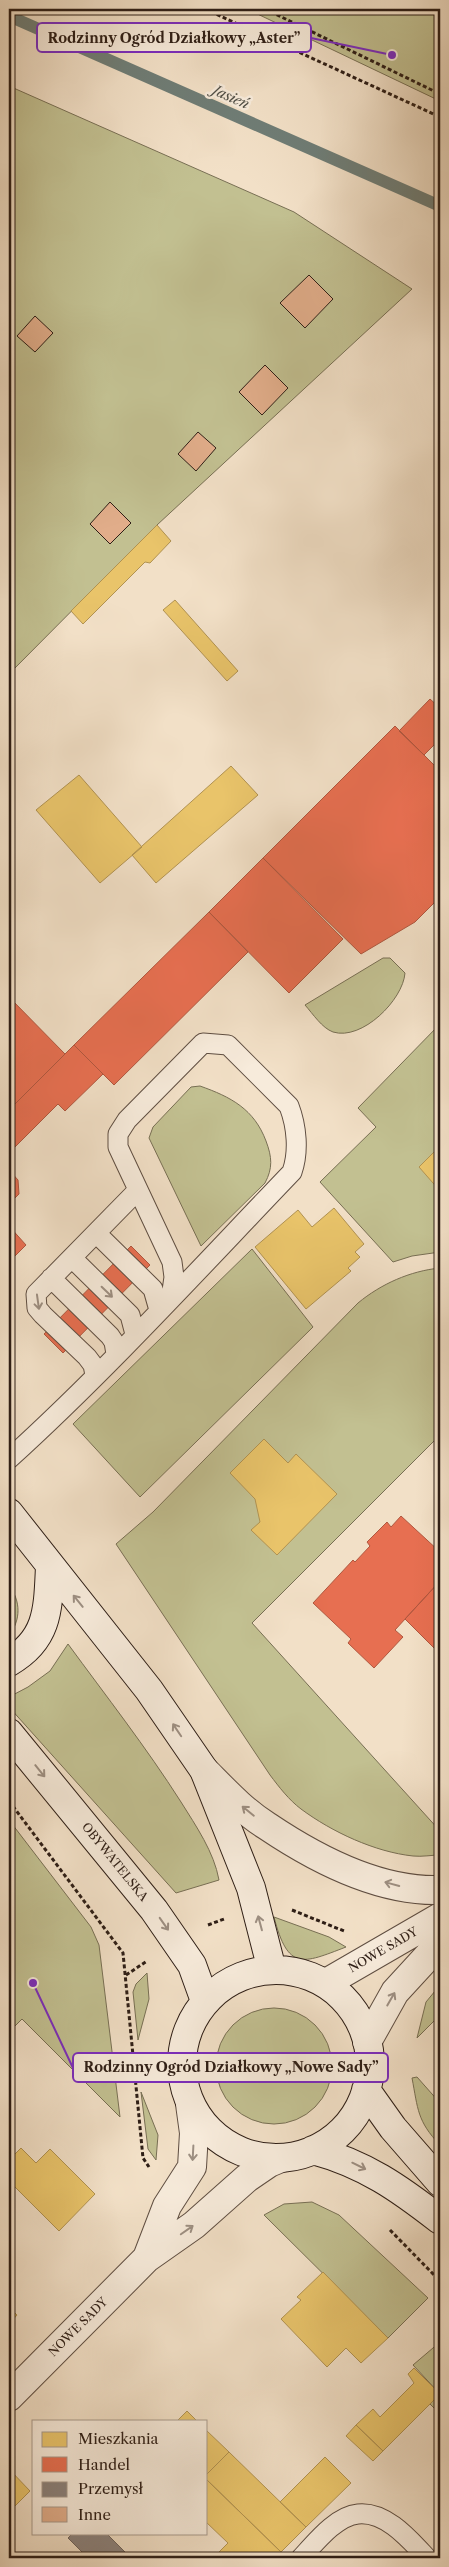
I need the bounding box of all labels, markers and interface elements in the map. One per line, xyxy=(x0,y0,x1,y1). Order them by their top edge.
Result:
callout: Rodzinny Ogród Działkowy „Aster” xyxy=(37,23,311,52)
text: Rodzinny Ogród Działkowy „Aster” xyxy=(47,29,301,47)
water label: Jasień xyxy=(206,79,252,113)
one-way arrow xyxy=(101,1286,113,1298)
one-way arrow xyxy=(33,1293,43,1309)
one-way arrow xyxy=(73,1594,84,1607)
one-way arrow xyxy=(171,1723,182,1737)
one-way arrow xyxy=(34,1764,45,1777)
one-way arrow xyxy=(242,1806,255,1817)
street label: OBYWATELSKA xyxy=(79,1819,152,1905)
one-way arrow xyxy=(385,1879,401,1888)
one-way arrow xyxy=(255,1916,264,1932)
one-way arrow xyxy=(159,1917,169,1931)
street label: NOWE SADY xyxy=(345,1923,421,1975)
one-way arrow xyxy=(386,1992,396,2007)
callout: Rodzinny Ogród Działkowy „Nowe Sady” xyxy=(73,2053,388,2082)
text: Rodzinny Ogród Działkowy „Nowe Sady” xyxy=(83,2058,379,2076)
one-way arrow xyxy=(188,2144,197,2160)
one-way arrow xyxy=(351,2162,366,2171)
one-way arrow xyxy=(180,2225,194,2235)
street label: NOWE SADY xyxy=(45,2294,111,2359)
legend xyxy=(32,2420,208,2534)
text: Mieszkania xyxy=(78,2429,159,2448)
text: Handel xyxy=(78,2455,131,2474)
text: Przemysł xyxy=(78,2479,144,2498)
text: Inne xyxy=(78,2505,111,2524)

